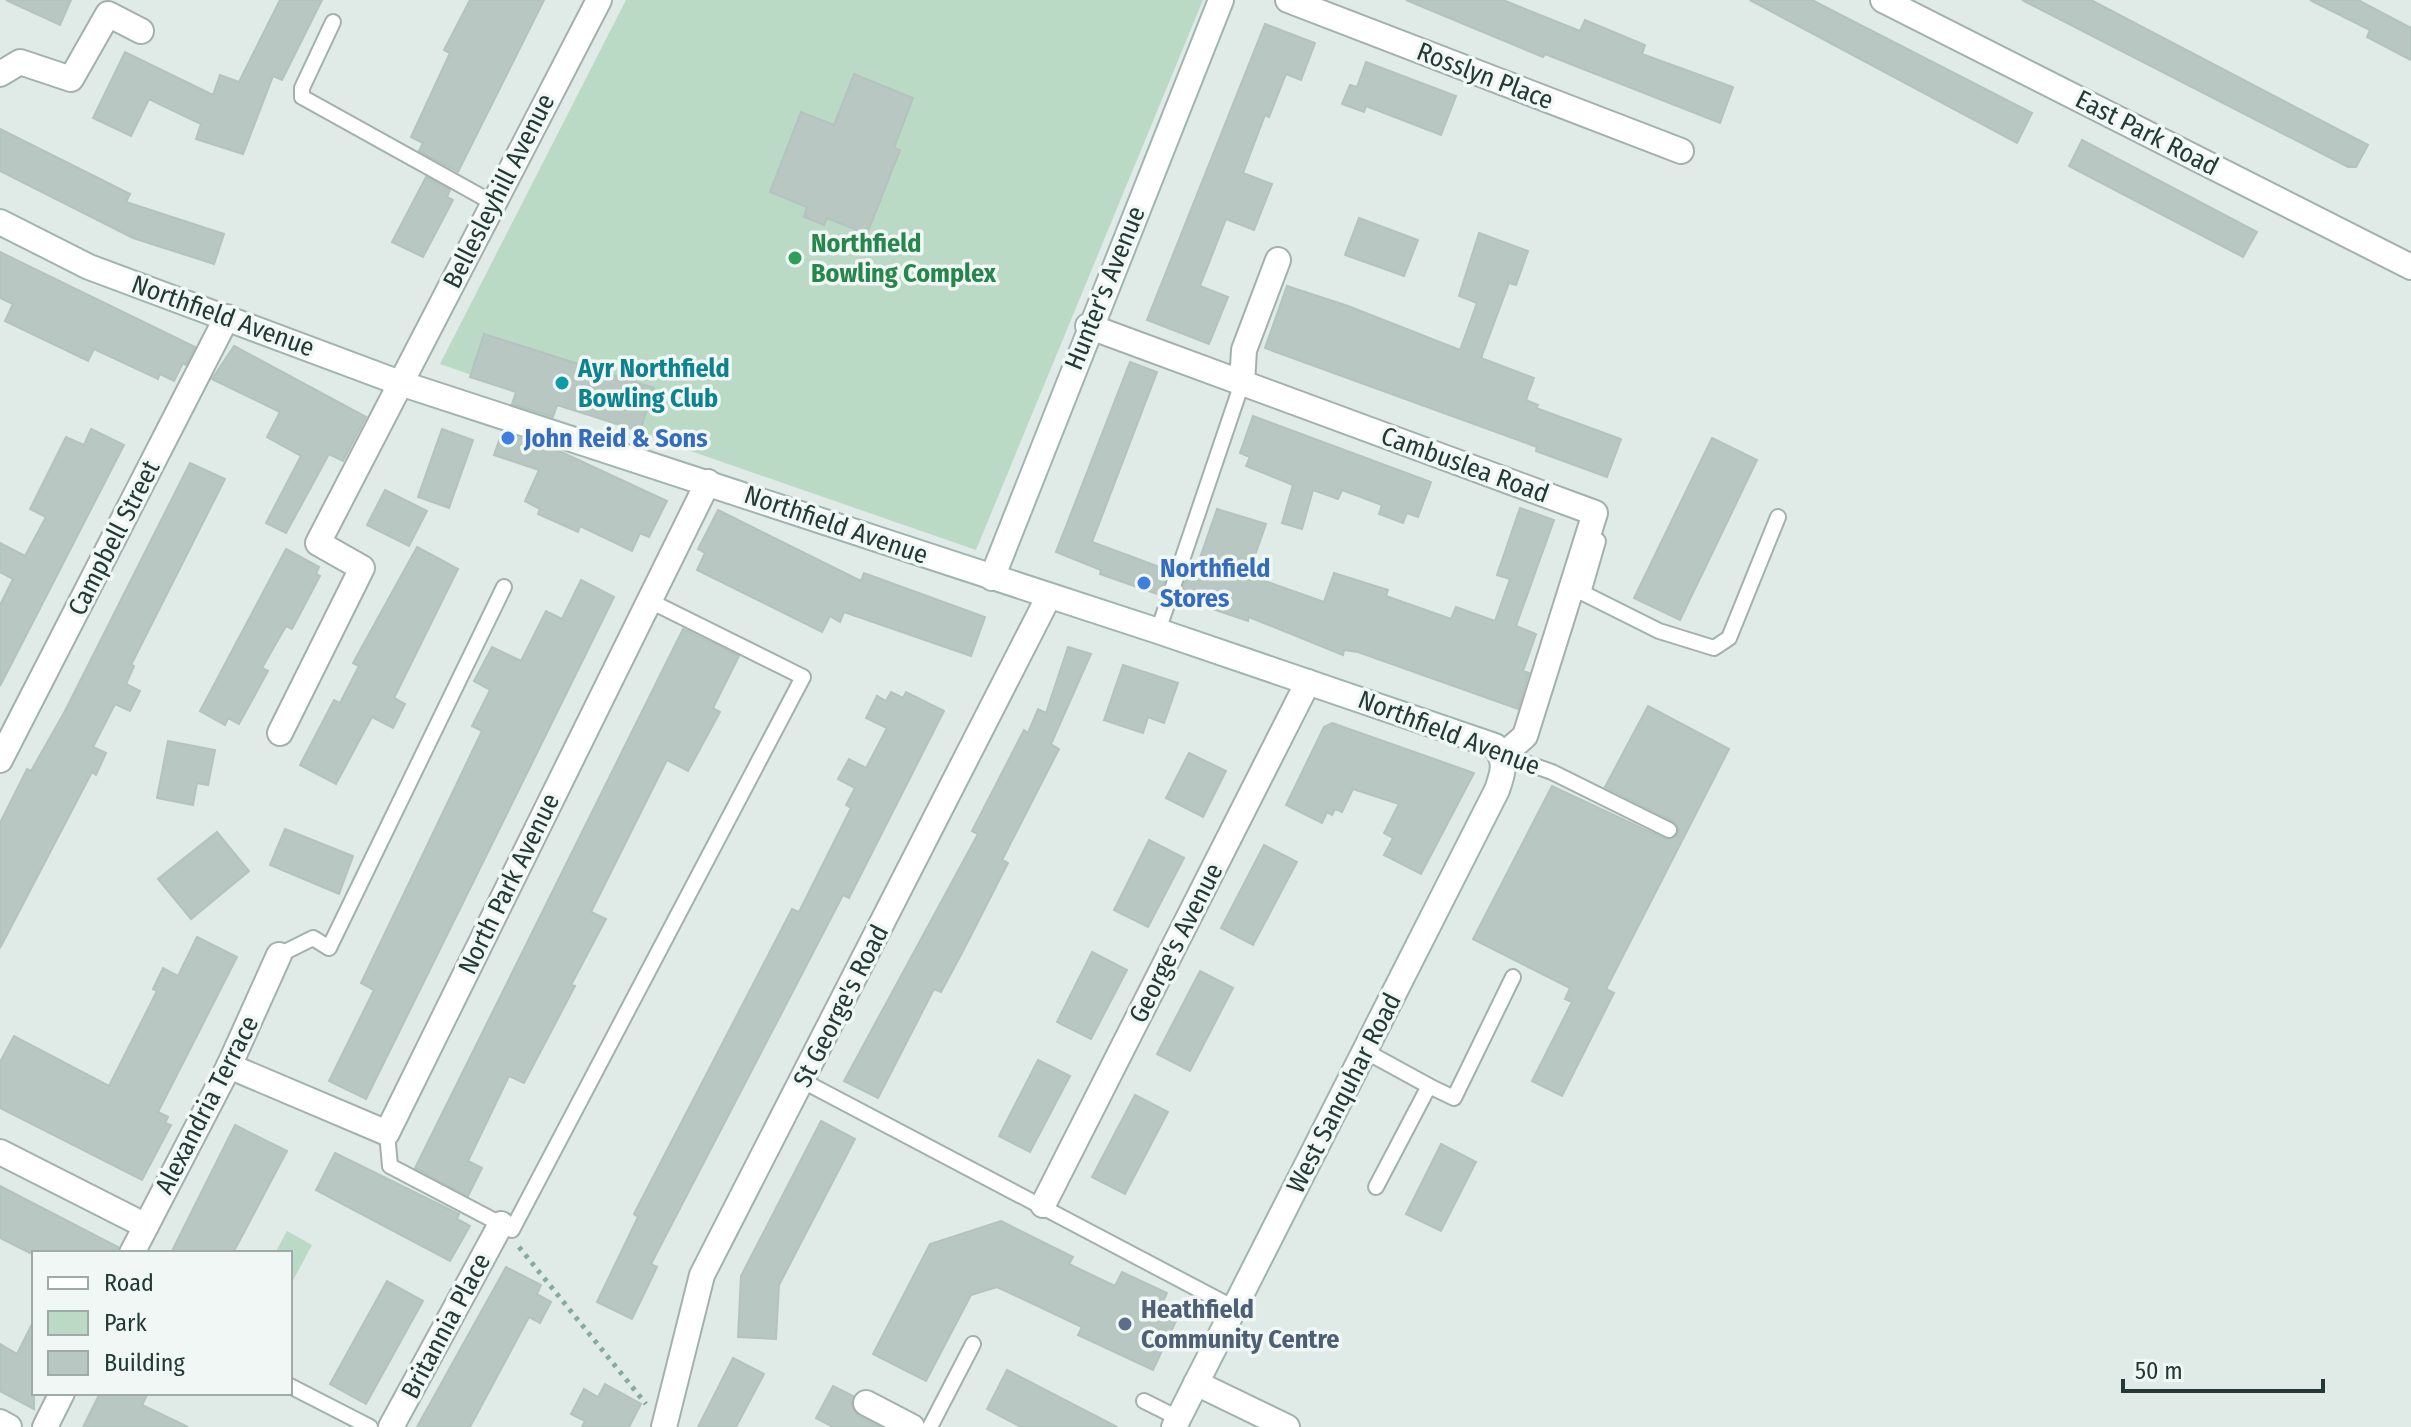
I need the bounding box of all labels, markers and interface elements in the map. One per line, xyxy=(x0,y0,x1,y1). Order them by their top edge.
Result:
street label: Rosslyn Place xyxy=(1412,36,1558,116)
street label: East Park Road xyxy=(2070,84,2224,182)
street label: Bellesleyhill Avenue xyxy=(437,89,561,293)
street label: Hunter's Avenue xyxy=(1058,202,1152,374)
place label: Northfield Bowling Complex xyxy=(811,228,997,289)
marker: Northfield Bowling Complex xyxy=(786,249,804,267)
street label: Northfield Avenue xyxy=(127,269,319,363)
place label: Ayr Northfield Bowling Club xyxy=(577,353,730,414)
marker: Ayr Northfield Bowling Club xyxy=(553,374,571,392)
street label: Cambuslea Road xyxy=(1377,420,1553,510)
place label: John Reid & Sons xyxy=(523,423,708,454)
marker: John Reid & Sons xyxy=(499,429,517,447)
street label: Campbell Street xyxy=(62,455,167,621)
street label: Northfield Avenue xyxy=(740,479,932,571)
place label: Northfield Stores xyxy=(1160,553,1270,614)
marker: Northfield Stores xyxy=(1135,574,1153,592)
street label: Northfield Avenue xyxy=(1354,684,1544,782)
street label: North Park Avenue xyxy=(452,789,566,979)
street label: George's Avenue xyxy=(1122,858,1230,1028)
street label: St George's Road xyxy=(787,920,895,1092)
street label: West Sanquhar Road xyxy=(1280,988,1408,1198)
street label: Alexandria Terrace xyxy=(149,1011,265,1199)
street label: Britannia Place xyxy=(395,1248,497,1404)
legend xyxy=(32,1251,292,1395)
text: Road xyxy=(104,1269,154,1297)
place label: Heathfield Community Centre xyxy=(1141,1294,1339,1355)
text: Park xyxy=(104,1309,147,1337)
marker: Heathfield Community Centre xyxy=(1116,1315,1134,1333)
scale bar xyxy=(2123,1343,2323,1393)
text: Building xyxy=(104,1349,186,1377)
text: 50 m xyxy=(2135,1357,2183,1385)

